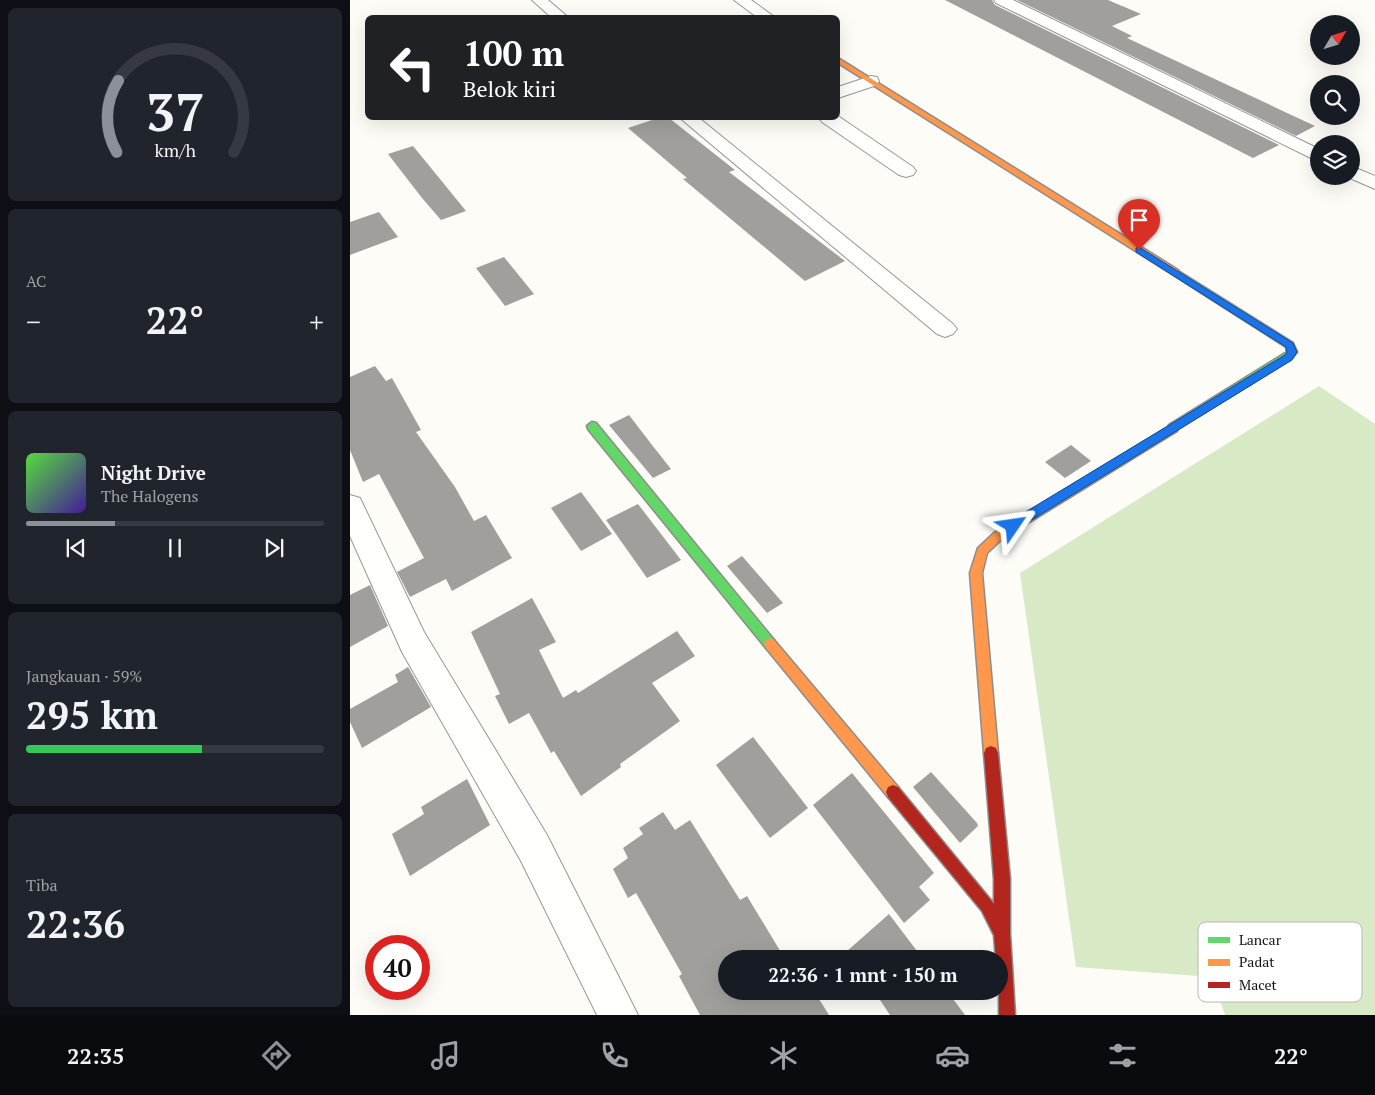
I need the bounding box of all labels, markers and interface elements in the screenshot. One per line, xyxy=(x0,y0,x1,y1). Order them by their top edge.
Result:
north arrow xyxy=(1310,15,1360,65)
map controls xyxy=(1310,15,1360,185)
text: 100 m xyxy=(463,30,564,76)
icon: left xyxy=(380,35,445,100)
text: Belok kiri xyxy=(463,74,556,103)
button: search xyxy=(1310,75,1360,125)
text: 37 xyxy=(146,77,204,146)
button: layers xyxy=(1310,135,1360,185)
text: km/h xyxy=(154,138,196,162)
pin xyxy=(1118,199,1160,250)
icon: arrive xyxy=(1125,206,1153,234)
text: AC xyxy=(26,270,46,292)
text: 22° xyxy=(146,295,204,345)
text: − xyxy=(26,303,41,340)
text: + xyxy=(309,303,324,340)
text: Night Drive xyxy=(101,460,206,485)
text: The Halogens xyxy=(101,485,199,507)
position arrow xyxy=(986,499,1038,551)
icon: previous xyxy=(62,534,90,562)
icon: pause xyxy=(161,534,189,562)
icon: next xyxy=(260,534,288,562)
text: Jangkauan · 59% xyxy=(26,665,142,687)
text: 295 km xyxy=(26,690,158,740)
text: Tiba xyxy=(26,874,58,896)
text: 22:36 xyxy=(26,899,125,949)
legend xyxy=(1198,922,1362,1002)
text: Lancar xyxy=(1239,930,1282,949)
speed limit sign: 40 xyxy=(365,935,430,1000)
text: Padat xyxy=(1239,952,1275,971)
text: 22:36 · 1 mnt · 150 m xyxy=(768,962,958,987)
text: Macet xyxy=(1239,975,1278,994)
icon: directions xyxy=(259,1038,294,1073)
icon: music xyxy=(428,1038,463,1073)
icon: phone xyxy=(597,1038,632,1073)
icon: climate xyxy=(766,1038,801,1073)
icon: car xyxy=(935,1038,970,1073)
icon: filters xyxy=(1105,1038,1140,1073)
text: 22:35 xyxy=(67,1041,124,1070)
text: 22° xyxy=(1274,1041,1308,1070)

